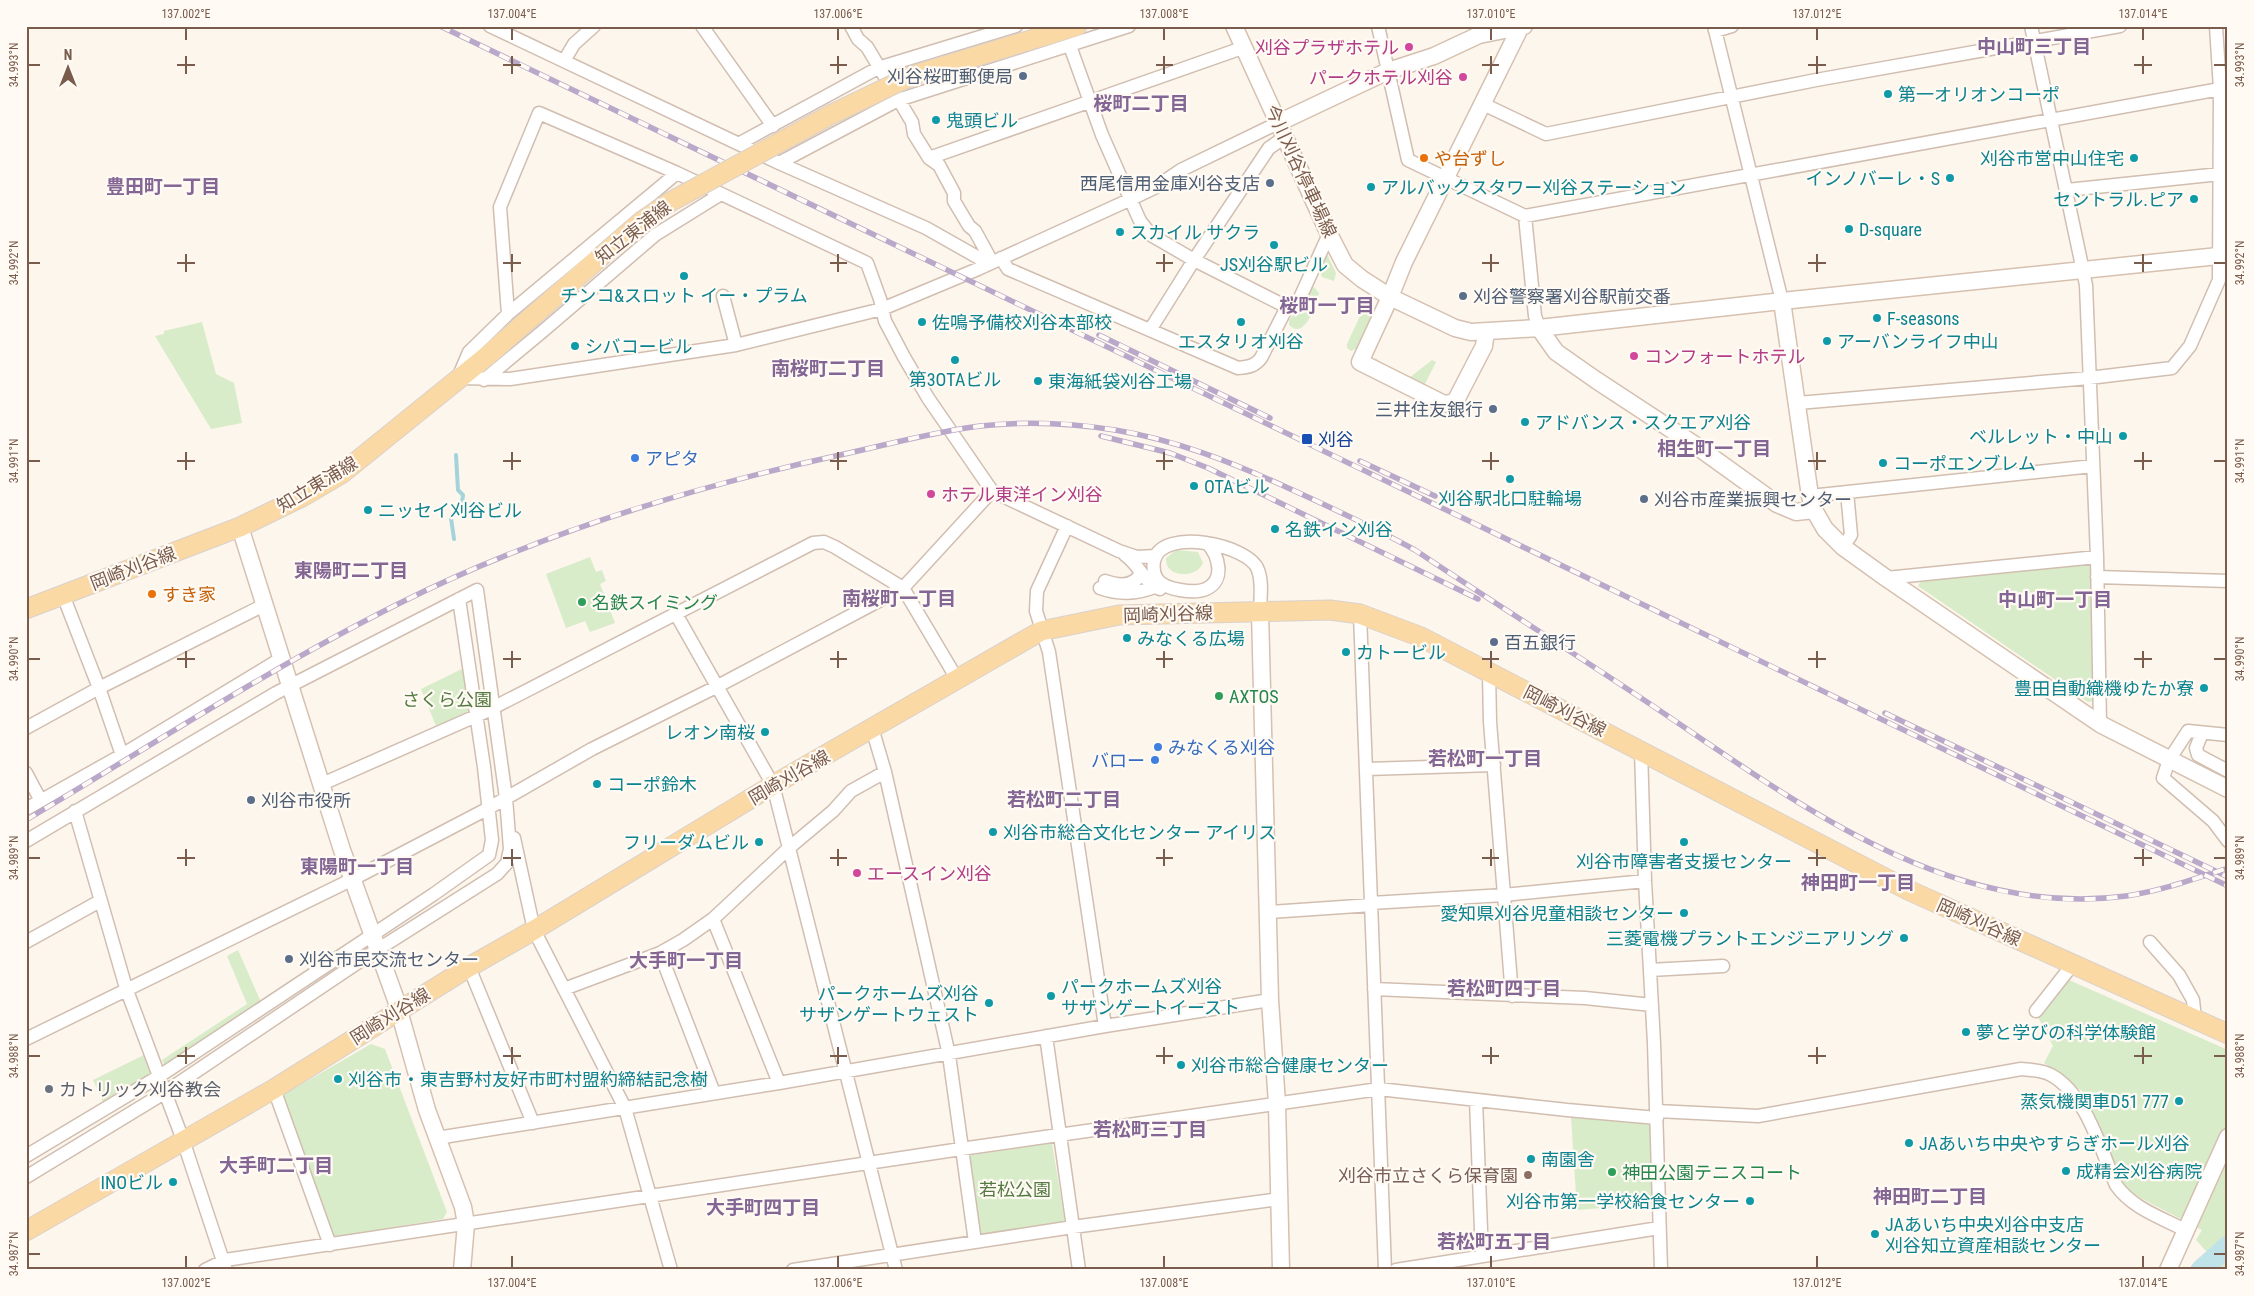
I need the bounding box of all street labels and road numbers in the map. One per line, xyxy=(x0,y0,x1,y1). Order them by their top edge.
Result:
street label: 今川刈谷停車場線 xyxy=(1261,101,1341,241)
street label: 知立東浦線 xyxy=(591,196,675,268)
street label: 知立東浦線 xyxy=(273,452,361,516)
street label: 岡崎刈谷線 xyxy=(87,542,179,594)
street label: 岡崎刈谷線 xyxy=(1123,602,1213,626)
street label: 岡崎刈谷線 xyxy=(1520,681,1610,741)
street label: 岡崎刈谷線 xyxy=(745,745,833,809)
street label: 岡崎刈谷線 xyxy=(1934,894,2024,950)
street label: 岡崎刈谷線 xyxy=(346,983,434,1049)

